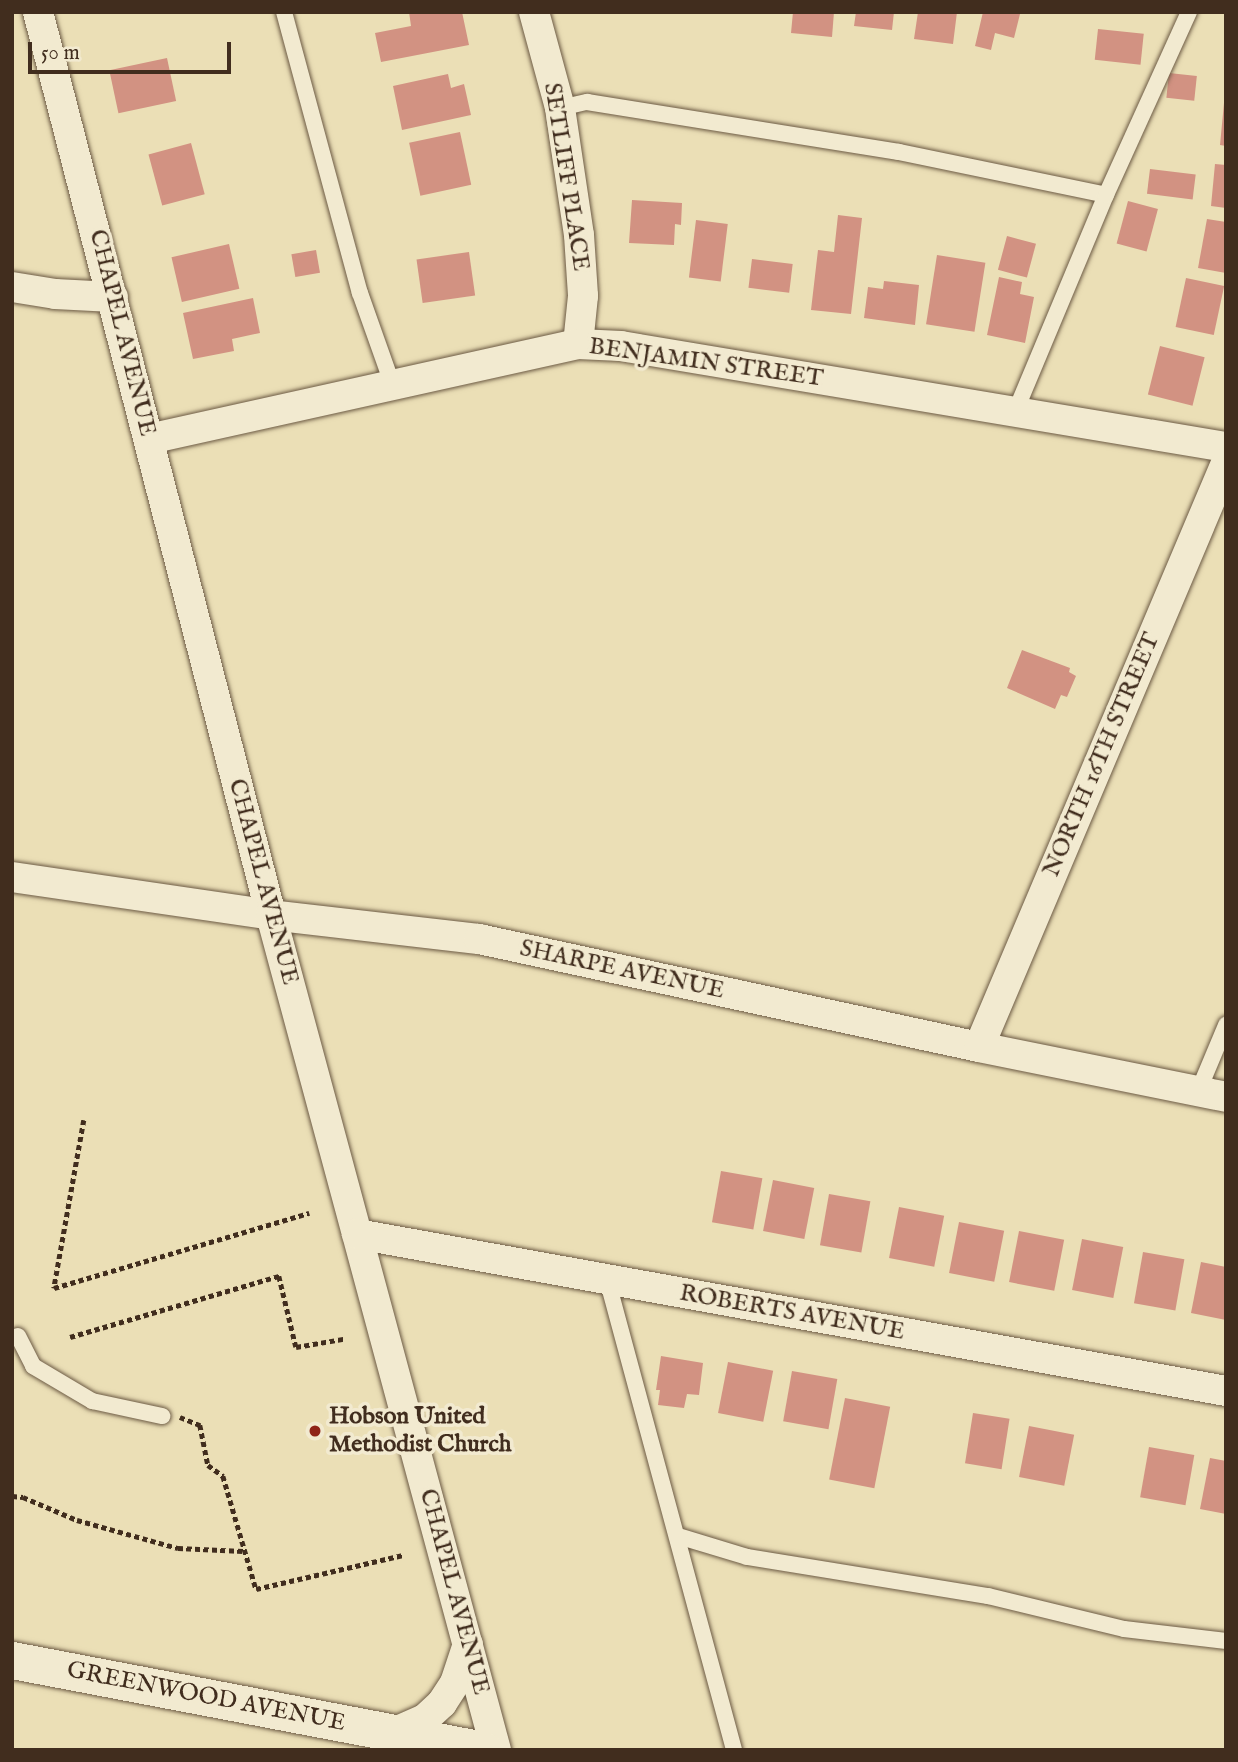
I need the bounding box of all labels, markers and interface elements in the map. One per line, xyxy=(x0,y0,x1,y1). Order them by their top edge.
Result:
scale bar xyxy=(32,28,234,72)
text: 50 m xyxy=(41,40,80,67)
street label: SETLIFF PLACE xyxy=(537,81,595,273)
street label: CHAPEL AVENUE xyxy=(82,227,162,439)
street label: BENJAMIN STREET xyxy=(587,332,825,394)
street label: NORTH 16TH STREET xyxy=(1038,629,1166,881)
street label: CHAPEL AVENUE xyxy=(222,776,304,988)
street label: SHARPE AVENUE xyxy=(517,934,727,1006)
street label: ROBERTS AVENUE xyxy=(677,1279,907,1347)
place label: Hobson United Methodist Church xyxy=(329,1403,511,1459)
marker: Hobson United Methodist Church xyxy=(307,1423,323,1439)
street label: CHAPEL AVENUE xyxy=(413,1486,495,1698)
street label: GREENWOOD AVENUE xyxy=(64,1656,348,1738)

